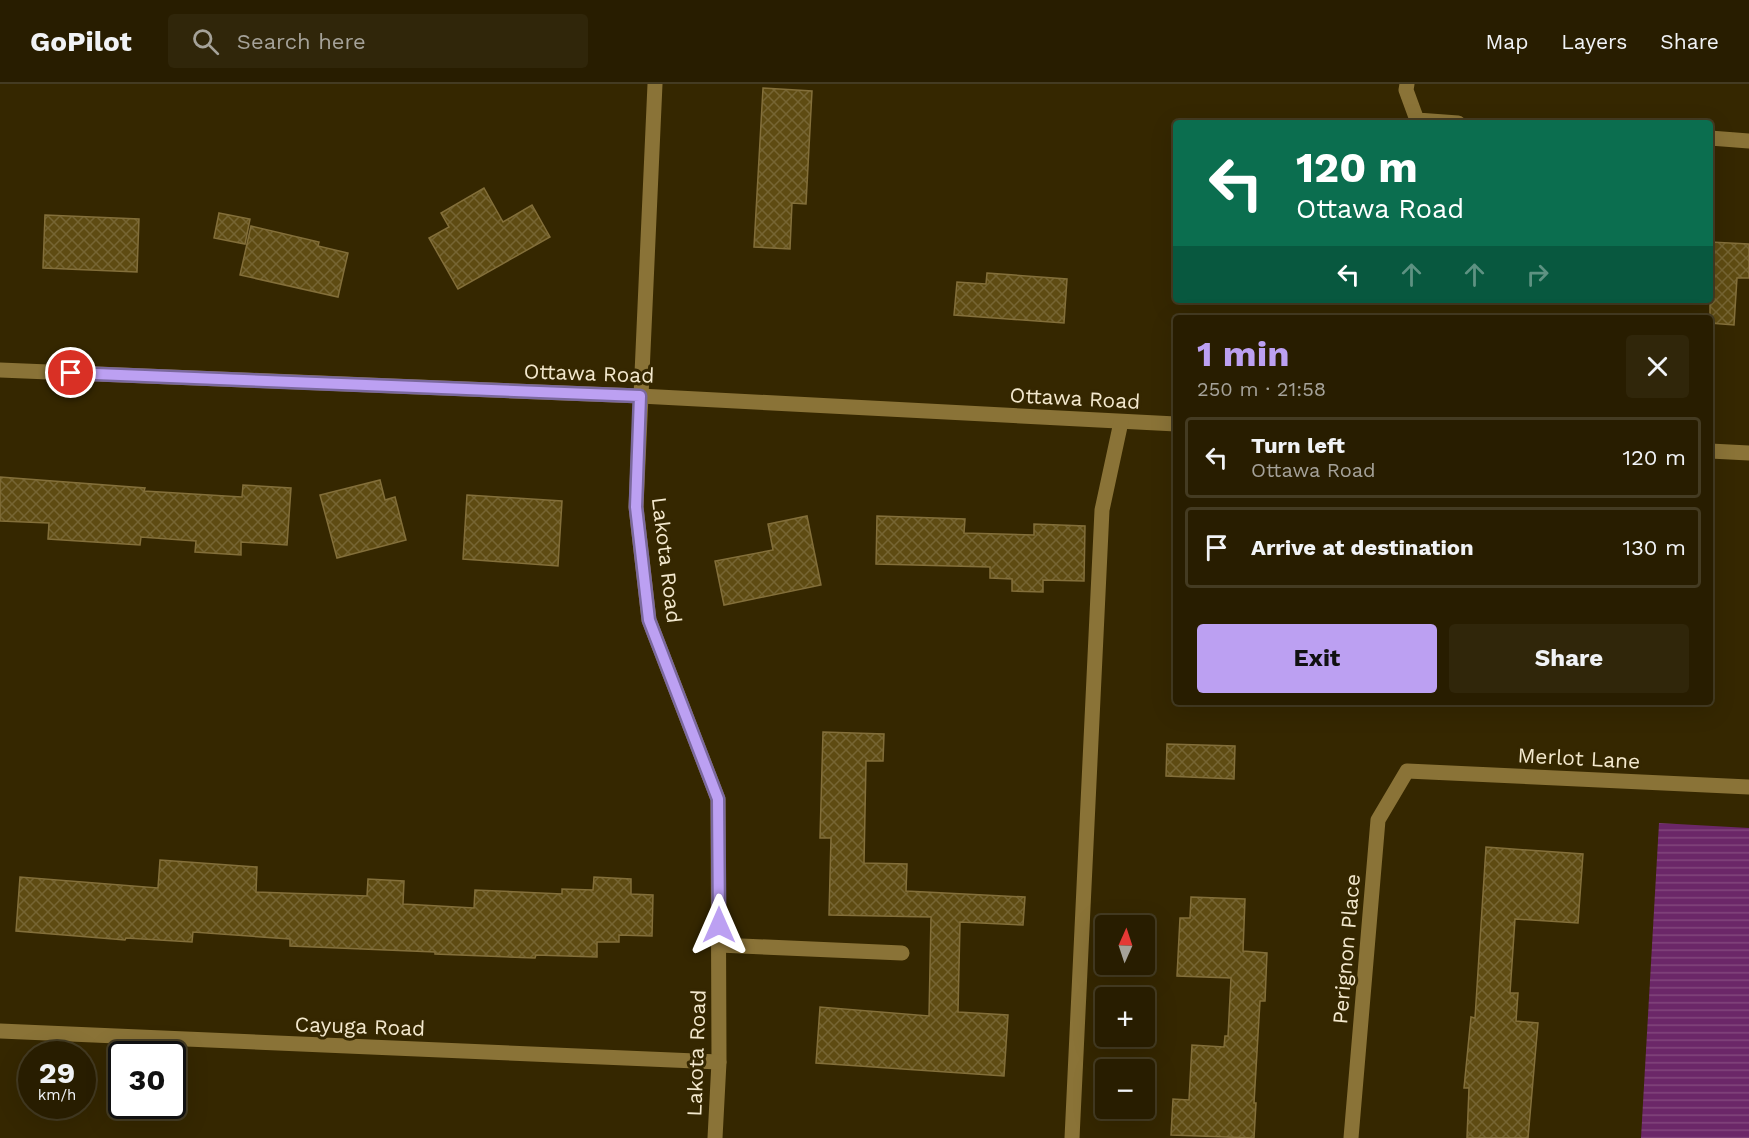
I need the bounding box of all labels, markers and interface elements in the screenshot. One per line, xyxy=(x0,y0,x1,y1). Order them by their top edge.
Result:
search box xyxy=(168,14,588,68)
text: GoPilot xyxy=(30,25,132,58)
icon: search xyxy=(189,25,222,58)
text: Search here xyxy=(237,29,366,54)
text: Map xyxy=(1485,29,1528,54)
text: Layers xyxy=(1561,29,1627,54)
text: Share xyxy=(1660,29,1719,54)
text: 120 m xyxy=(1296,143,1418,192)
icon: left xyxy=(1197,144,1275,222)
text: Ottawa Road xyxy=(1296,193,1464,225)
icon: left xyxy=(1332,258,1365,291)
icon: ahead xyxy=(1395,258,1428,291)
icon: ahead xyxy=(1458,258,1491,291)
icon: right xyxy=(1521,258,1554,291)
text: 1 min xyxy=(1197,333,1289,375)
button: close xyxy=(1626,335,1689,398)
pin xyxy=(45,347,96,398)
icon: arrive xyxy=(54,356,87,389)
street label: Ottawa Road xyxy=(523,358,655,388)
text: 250 m · 21:58 xyxy=(1197,377,1326,401)
street label: Ottawa Road xyxy=(1009,382,1141,414)
text: Turn left xyxy=(1251,433,1345,458)
icon: left xyxy=(1200,441,1233,474)
text: 120 m xyxy=(1622,445,1686,470)
text: Ottawa Road xyxy=(1251,458,1376,482)
street label: Lakota Road xyxy=(647,495,687,625)
icon: arrive xyxy=(1200,531,1233,564)
text: Arrive at destination xyxy=(1251,535,1474,560)
text: 130 m xyxy=(1622,535,1686,560)
button: Exit xyxy=(1197,624,1437,693)
button: Share xyxy=(1449,624,1689,693)
street label: Merlot Lane xyxy=(1517,742,1641,774)
street label: Perignon Place xyxy=(1327,873,1365,1025)
position arrow xyxy=(687,893,751,957)
north arrow xyxy=(1095,915,1155,975)
map controls xyxy=(1095,915,1155,1119)
button: + xyxy=(1095,987,1155,1047)
street label: Lakota Road xyxy=(681,989,711,1117)
street label: Cayuga Road xyxy=(294,1011,426,1041)
speed limit sign: 30 xyxy=(108,1041,186,1119)
text: 29 xyxy=(39,1055,75,1090)
button: − xyxy=(1095,1059,1155,1119)
text: km/h xyxy=(38,1086,76,1104)

